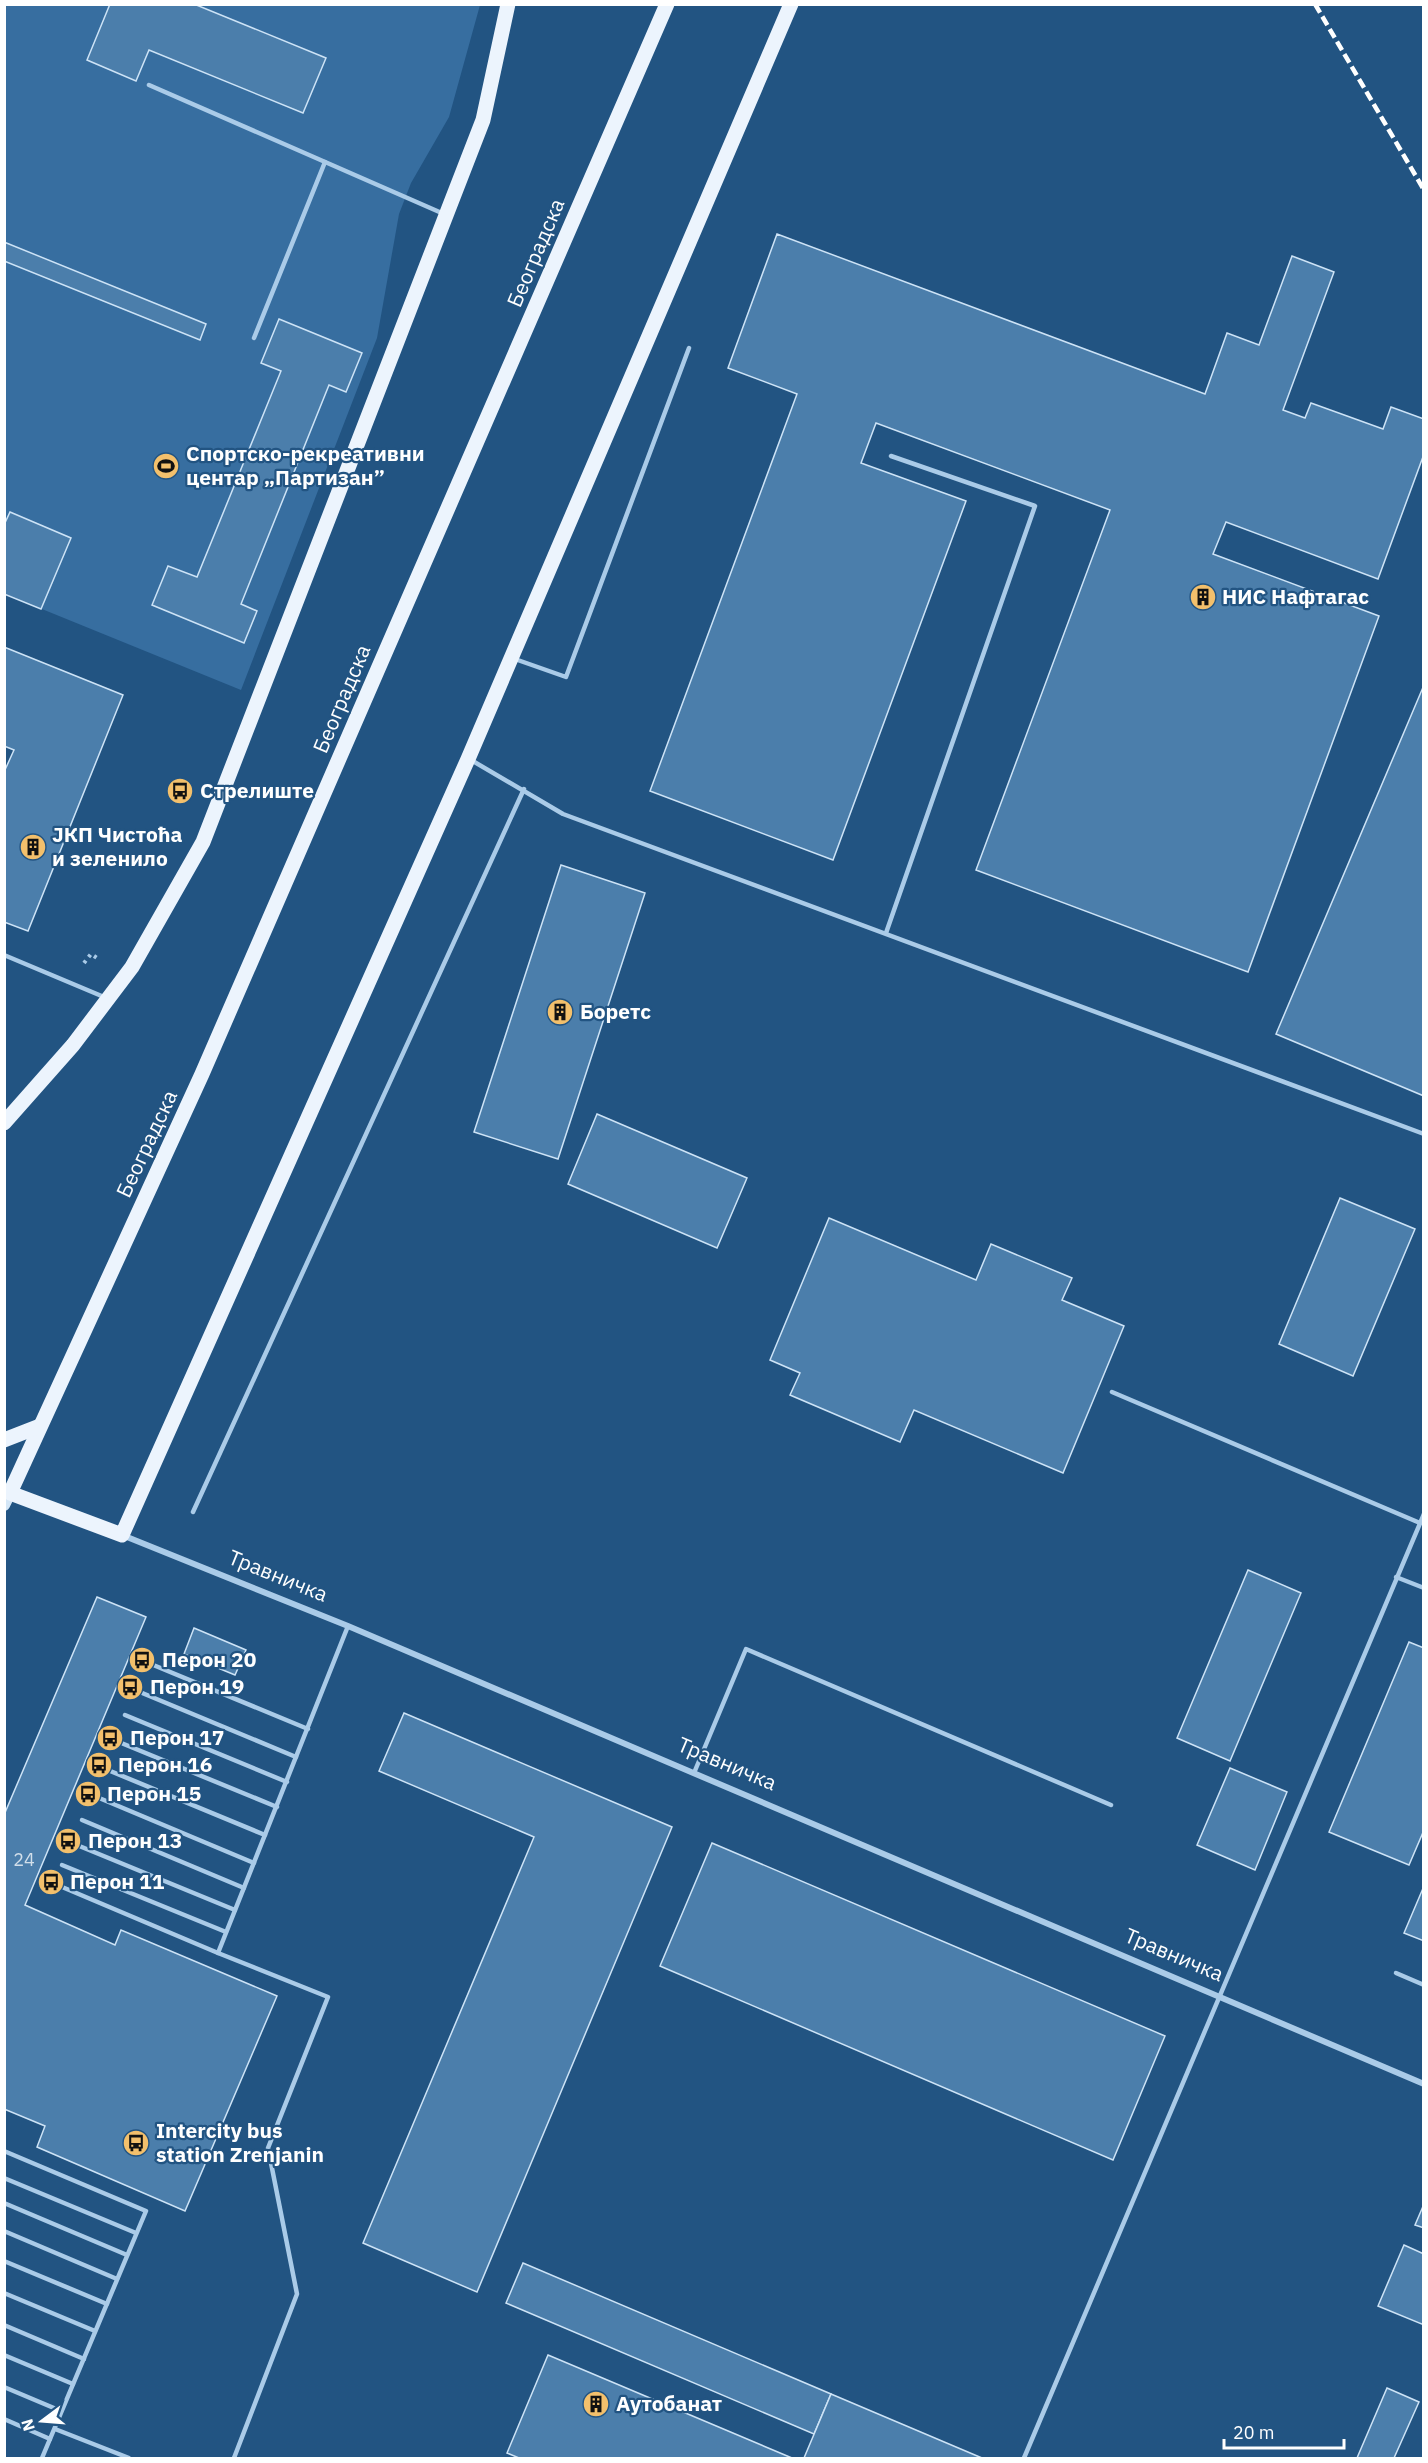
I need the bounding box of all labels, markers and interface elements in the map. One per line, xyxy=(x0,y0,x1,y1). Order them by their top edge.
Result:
street label: Београдска xyxy=(500,194,570,311)
place label: Спортско-рекреативни центар „Партизан” xyxy=(186,439,425,491)
sports icon: Спортско-рекреативни центар „Партизан” xyxy=(151,451,181,481)
building icon: НИС Нафтагас xyxy=(1188,582,1218,612)
place label: НИС Нафтагас xyxy=(1222,582,1369,610)
street label: Београдска xyxy=(306,640,376,757)
bus stop icon: Стрелиште xyxy=(165,776,195,806)
place label: Стрелиште xyxy=(200,776,314,804)
place label: ЈКП Чистоћа и зеленило xyxy=(52,820,182,872)
building icon: ЈКП Чистоћа и зеленило xyxy=(18,832,48,862)
building icon: Боретс xyxy=(545,997,575,1027)
place label: Боретс xyxy=(580,997,651,1025)
street label: Београдска xyxy=(109,1085,183,1202)
street label: Травничка xyxy=(225,1542,332,1608)
bus stop icon: Перон 20 xyxy=(127,1645,157,1675)
place label: Перон 20 xyxy=(162,1645,256,1673)
bus stop icon: Перон 19 xyxy=(115,1672,145,1702)
place label: Перон 19 xyxy=(150,1672,244,1700)
bus stop icon: Перон 17 xyxy=(95,1723,125,1753)
place label: Перон 17 xyxy=(130,1723,224,1751)
street label: Травничка xyxy=(674,1730,781,1796)
bus stop icon: Перон 16 xyxy=(84,1750,114,1780)
place label: Перон 16 xyxy=(118,1750,212,1778)
bus stop icon: Перон 15 xyxy=(73,1779,103,1809)
place label: Перон 15 xyxy=(107,1779,201,1807)
bus stop icon: Перон 13 xyxy=(53,1826,83,1856)
place label: Перон 13 xyxy=(88,1826,182,1854)
house number: 24 xyxy=(13,1848,35,1871)
bus stop icon: Перон 11 xyxy=(36,1867,66,1897)
place label: Перон 11 xyxy=(70,1867,165,1895)
street label: Травничка xyxy=(1121,1921,1228,1987)
place label: Intercity bus station Zrenjanin xyxy=(156,2116,324,2168)
bus stop icon: Intercity bus station Zrenjanin xyxy=(121,2128,151,2158)
building icon: Аутобанат xyxy=(581,2389,611,2419)
place label: Аутобанат xyxy=(616,2389,722,2417)
north arrow xyxy=(12,2391,72,2451)
scale bar xyxy=(1224,2412,1344,2450)
text: N xyxy=(16,2417,39,2433)
text: 20 m xyxy=(1233,2421,1275,2444)

